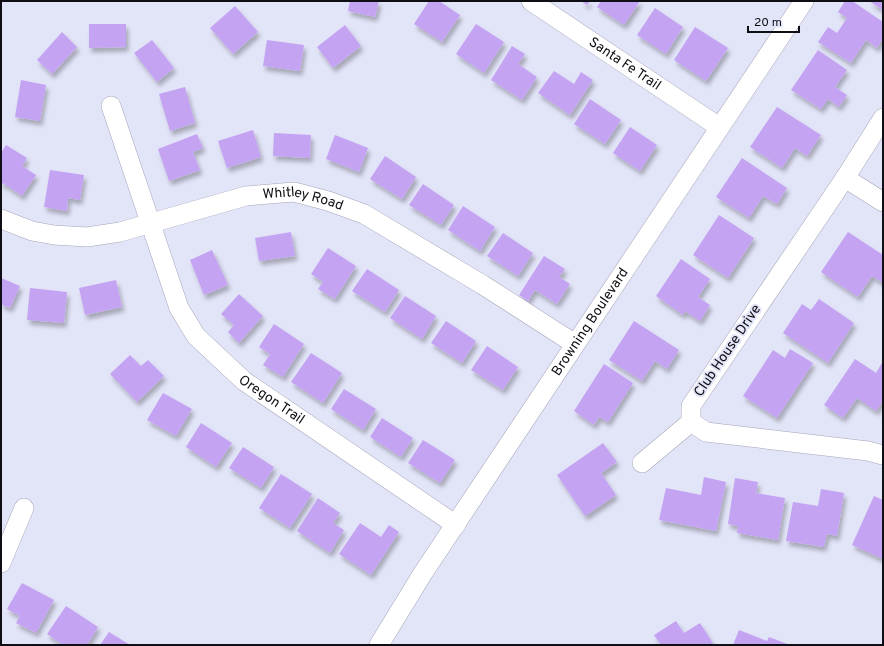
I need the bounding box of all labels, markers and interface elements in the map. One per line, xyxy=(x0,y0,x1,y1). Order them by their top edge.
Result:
scale bar xyxy=(748,8,799,34)
text: 20 m xyxy=(754,15,782,31)
street label: Santa Fe Trail xyxy=(586,34,664,94)
street label: Whitley Road xyxy=(262,183,346,214)
street label: Browning Boulevard xyxy=(548,265,632,379)
street label: Club House Drive xyxy=(691,302,765,400)
street label: Oregon Trail xyxy=(235,371,308,428)

